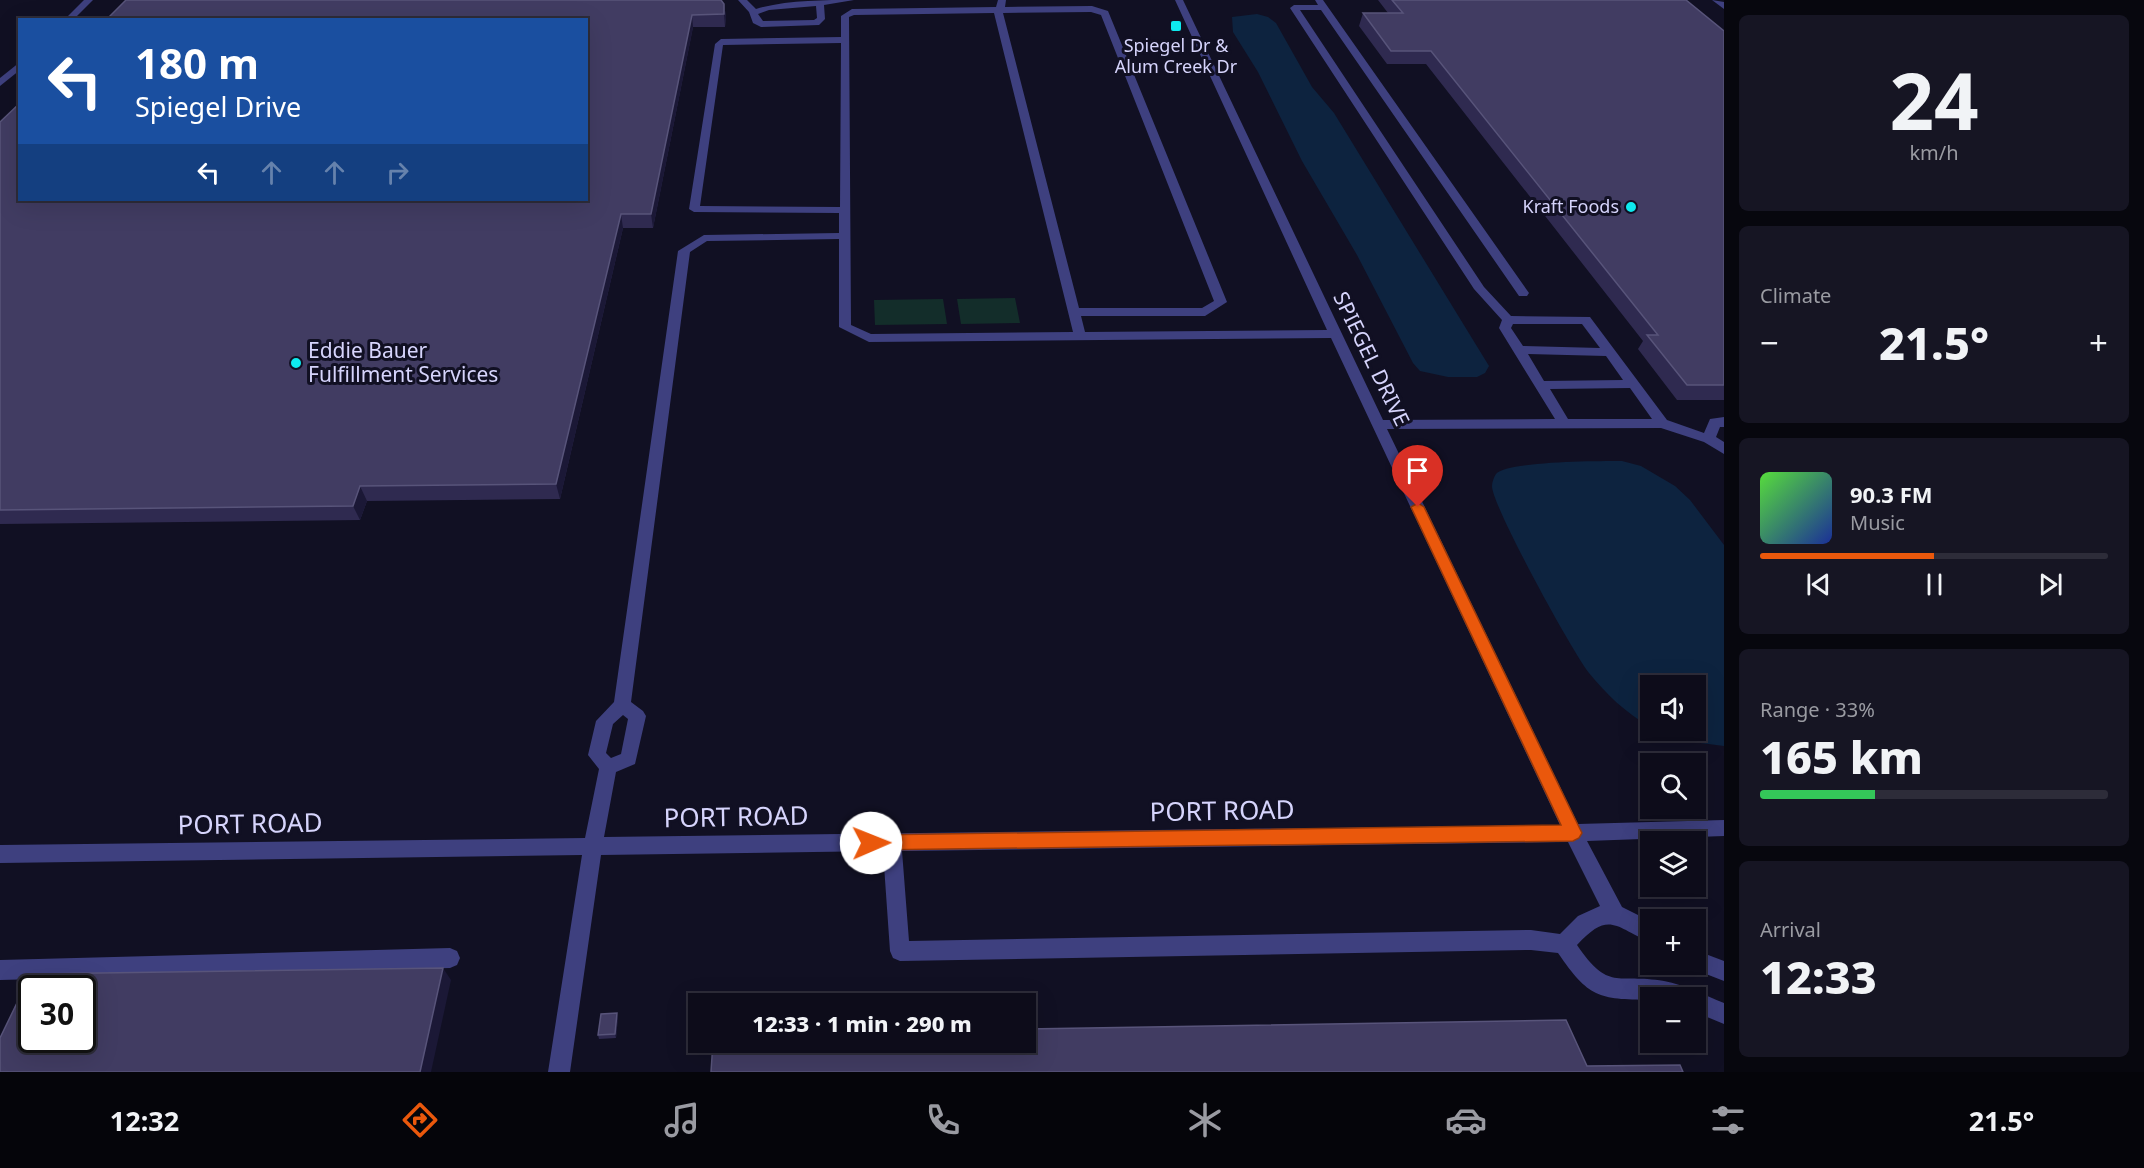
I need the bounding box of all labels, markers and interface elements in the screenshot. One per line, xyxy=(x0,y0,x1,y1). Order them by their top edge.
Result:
marker: Spiegel Dr & Alum Creek Dr xyxy=(1169,19,1183,33)
place label: Spiegel Dr & Alum Creek Dr xyxy=(1115,33,1238,78)
text: 180 m xyxy=(135,34,259,91)
icon: left xyxy=(36,42,114,120)
text: 24 xyxy=(1889,47,1979,153)
text: Spiegel Drive xyxy=(135,88,301,125)
text: km/h xyxy=(1909,139,1959,166)
icon: left xyxy=(192,156,225,189)
icon: ahead xyxy=(255,156,288,189)
icon: ahead xyxy=(318,156,351,189)
icon: right xyxy=(381,156,414,189)
place label: Kraft Foods xyxy=(1523,194,1619,218)
marker: Kraft Foods xyxy=(1624,200,1638,214)
text: Climate xyxy=(1760,282,1831,309)
street label: SPIEGEL DRIVE xyxy=(1327,287,1417,430)
text: 21.5° xyxy=(1879,312,1989,373)
text: − xyxy=(1760,320,1779,365)
text: + xyxy=(2089,320,2108,365)
place label: Eddie Bauer Fulfillment Services xyxy=(308,336,498,388)
marker: Eddie Bauer Fulfillment Services xyxy=(289,356,303,370)
pin xyxy=(1392,445,1443,507)
icon: arrive xyxy=(1401,454,1434,487)
text: 90.3 FM xyxy=(1850,479,1932,509)
text: Music xyxy=(1850,509,1905,536)
icon: previous xyxy=(1802,568,1835,601)
icon: pause xyxy=(1918,568,1951,601)
icon: next xyxy=(2034,568,2067,601)
map controls xyxy=(1640,675,1706,1053)
button: sound xyxy=(1640,675,1706,741)
text: Range · 33% xyxy=(1760,696,1875,723)
text: 165 km xyxy=(1760,726,1923,787)
button: search xyxy=(1640,753,1706,819)
street label: PORT ROAD xyxy=(1149,791,1295,829)
street label: PORT ROAD xyxy=(663,797,809,835)
street label: PORT ROAD xyxy=(177,804,323,842)
position arrow xyxy=(839,811,903,875)
button: layers xyxy=(1640,831,1706,897)
button: + xyxy=(1640,909,1706,975)
text: Arrival xyxy=(1760,916,1821,943)
text: 12:33 xyxy=(1760,946,1877,1007)
speed limit sign: 30 xyxy=(18,975,96,1053)
button: − xyxy=(1640,987,1706,1053)
text: 12:33 · 1 min · 290 m xyxy=(752,1008,972,1038)
icon: directions xyxy=(399,1099,441,1141)
icon: music xyxy=(661,1099,703,1141)
icon: phone xyxy=(922,1099,964,1141)
icon: climate xyxy=(1184,1099,1226,1141)
icon: car xyxy=(1445,1099,1487,1141)
icon: filters xyxy=(1707,1099,1749,1141)
text: 12:32 xyxy=(110,1102,179,1139)
text: 21.5° xyxy=(1969,1102,2034,1139)

